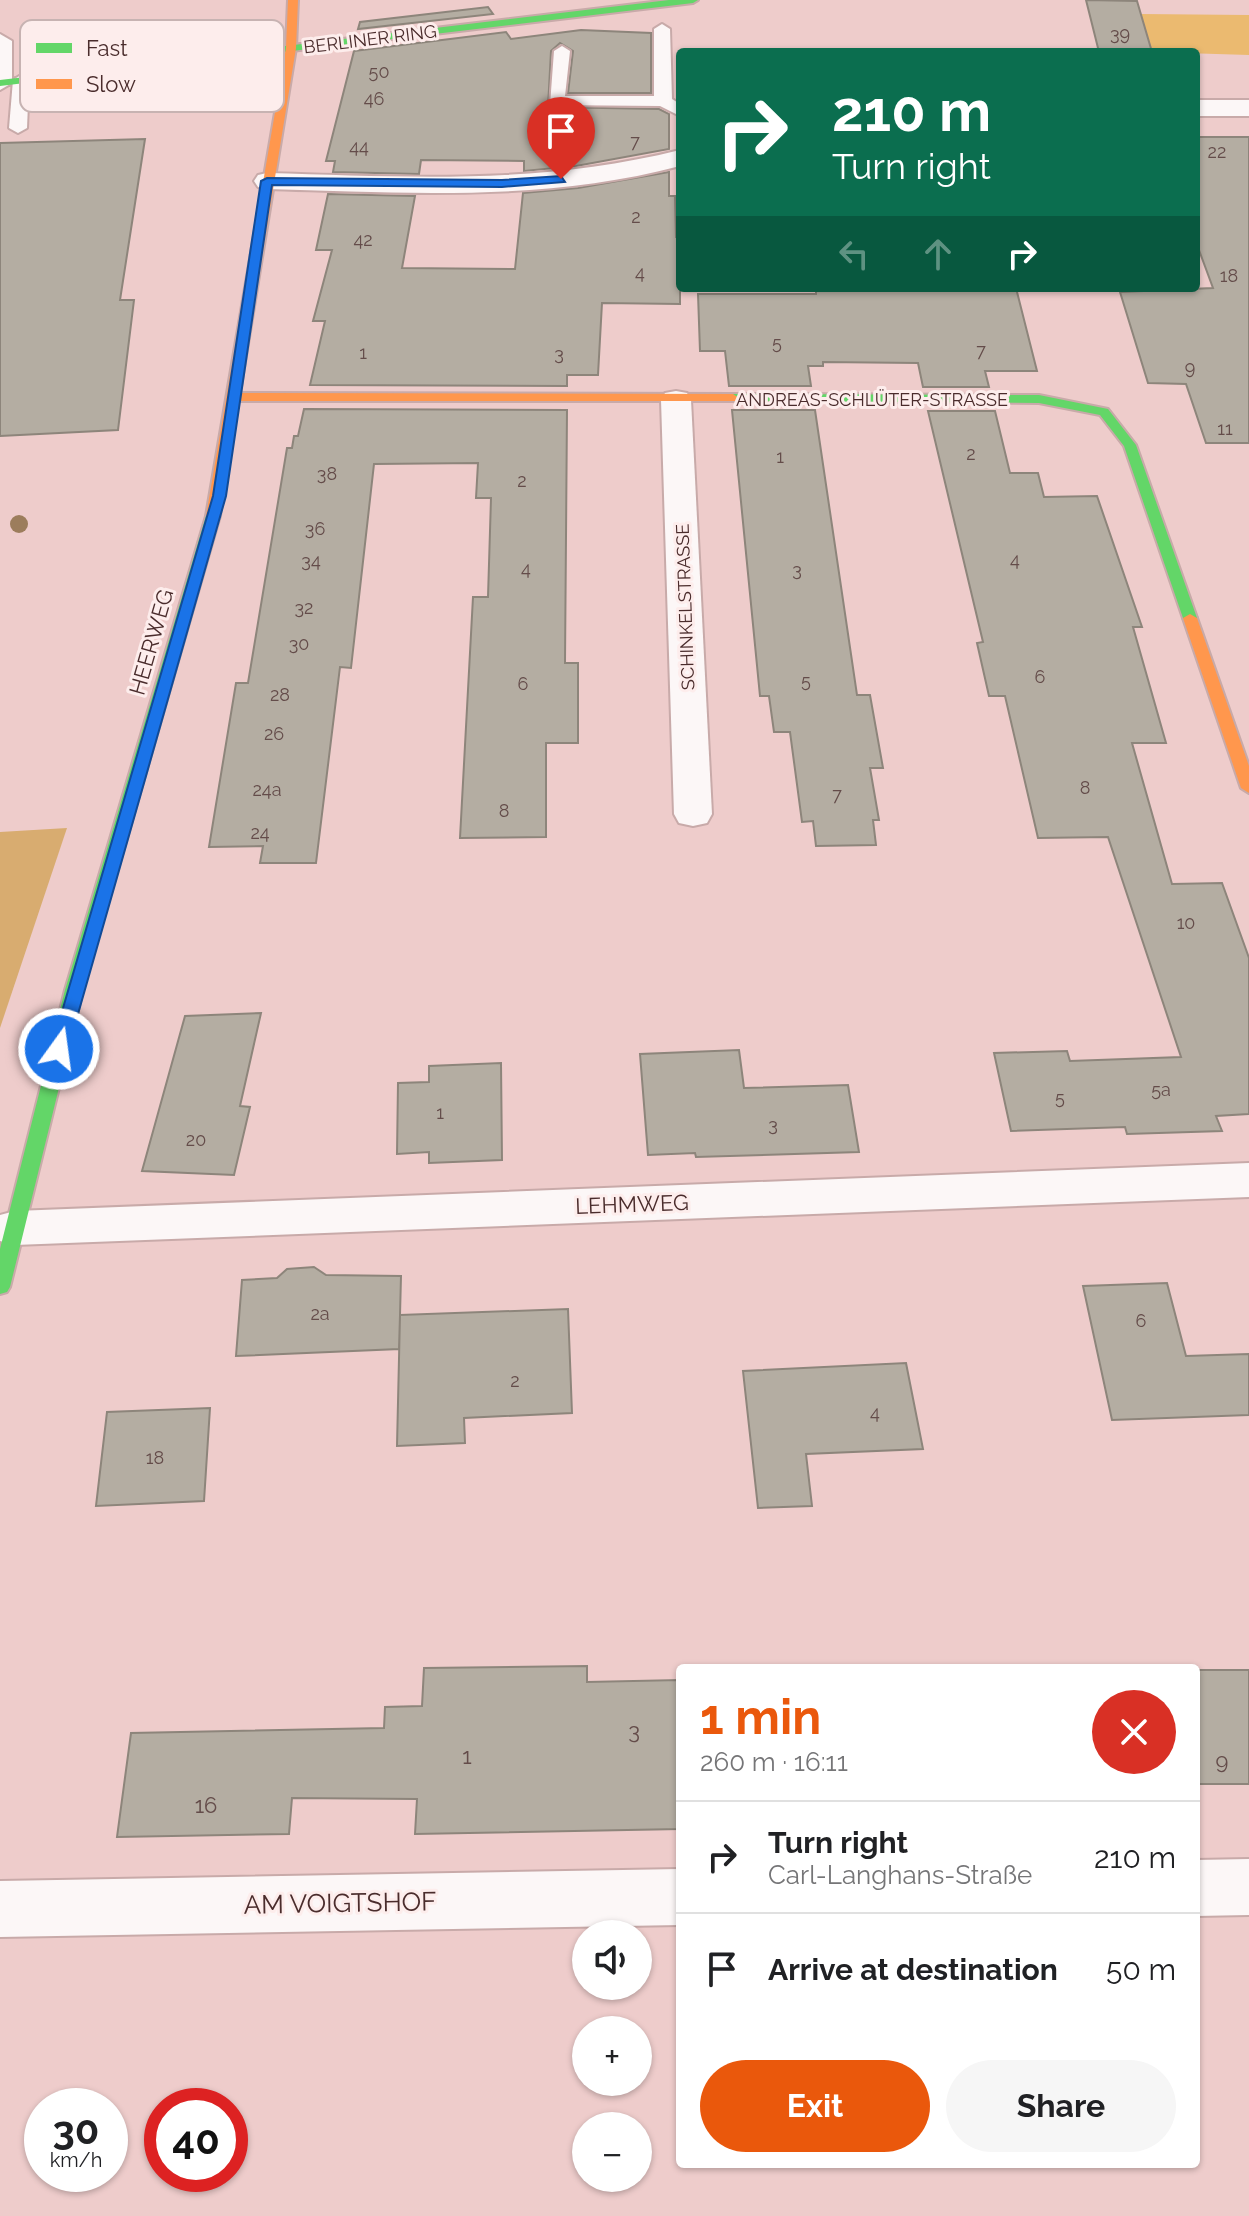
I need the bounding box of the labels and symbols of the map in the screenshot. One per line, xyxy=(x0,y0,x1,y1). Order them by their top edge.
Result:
legend xyxy=(20,20,284,112)
street label: BERLINER RING xyxy=(302,20,438,58)
house number: 39 xyxy=(1110,23,1130,44)
text: Fast xyxy=(86,35,128,61)
house number: 50 xyxy=(369,61,389,82)
text: Slow xyxy=(86,71,136,97)
house number: 46 xyxy=(364,88,384,109)
pin xyxy=(527,97,595,179)
house number: 7 xyxy=(630,131,640,152)
house number: 44 xyxy=(349,136,369,157)
house number: 22 xyxy=(1208,141,1226,162)
house number: 2 xyxy=(631,206,641,227)
house number: 42 xyxy=(353,229,373,250)
house number: 4 xyxy=(635,262,645,283)
house number: 18 xyxy=(1220,265,1238,286)
house number: 5 xyxy=(772,332,782,353)
house number: 7 xyxy=(976,340,986,361)
house number: 1 xyxy=(359,342,367,363)
house number: 3 xyxy=(554,343,564,364)
house number: 9 xyxy=(1185,357,1195,378)
street label: ANDREAS-SCHLÜTER-STRASSE xyxy=(736,389,1008,410)
house number: 11 xyxy=(1217,418,1233,439)
house number: 2 xyxy=(966,443,976,464)
house number: 1 xyxy=(776,446,784,467)
house number: 38 xyxy=(317,463,337,484)
house number: 2 xyxy=(517,470,527,491)
house number: 36 xyxy=(305,518,325,539)
street label: SCHINKELSTRASSE xyxy=(672,523,698,690)
house number: 4 xyxy=(1010,549,1020,570)
house number: 34 xyxy=(301,550,321,571)
house number: 4 xyxy=(521,558,531,579)
house number: 3 xyxy=(792,559,802,580)
street label: HEERWEG xyxy=(124,586,178,698)
house number: 32 xyxy=(295,597,314,618)
house number: 30 xyxy=(289,633,309,654)
house number: 6 xyxy=(1035,666,1046,687)
house number: 5 xyxy=(801,670,811,691)
house number: 6 xyxy=(518,673,529,694)
house number: 28 xyxy=(270,684,290,705)
house number: 26 xyxy=(264,723,284,744)
house number: 8 xyxy=(1080,777,1090,798)
house number: 24a xyxy=(252,779,282,800)
house number: 7 xyxy=(832,784,842,805)
house number: 8 xyxy=(499,800,509,821)
house number: 24 xyxy=(250,822,270,843)
house number: 10 xyxy=(1177,912,1195,933)
position arrow xyxy=(17,1007,101,1091)
house number: 5a xyxy=(1151,1079,1171,1100)
house number: 5 xyxy=(1055,1087,1065,1108)
house number: 1 xyxy=(436,1102,444,1123)
house number: 3 xyxy=(768,1114,778,1135)
house number: 20 xyxy=(186,1129,206,1150)
street label: LEHMWEG xyxy=(575,1189,689,1219)
house number: 2a xyxy=(310,1303,330,1324)
house number: 6 xyxy=(1136,1310,1147,1331)
house number: 2 xyxy=(510,1370,520,1391)
house number: 4 xyxy=(870,1402,880,1423)
house number: 18 xyxy=(146,1447,164,1468)
house number: 3 xyxy=(628,1718,640,1744)
house number: 1 xyxy=(462,1743,472,1769)
house number: 9 xyxy=(1216,1748,1228,1774)
house number: 16 xyxy=(195,1792,217,1818)
street label: AM VOIGTSHOF xyxy=(243,1886,437,1920)
speed limit sign: 40 xyxy=(144,2088,248,2192)

